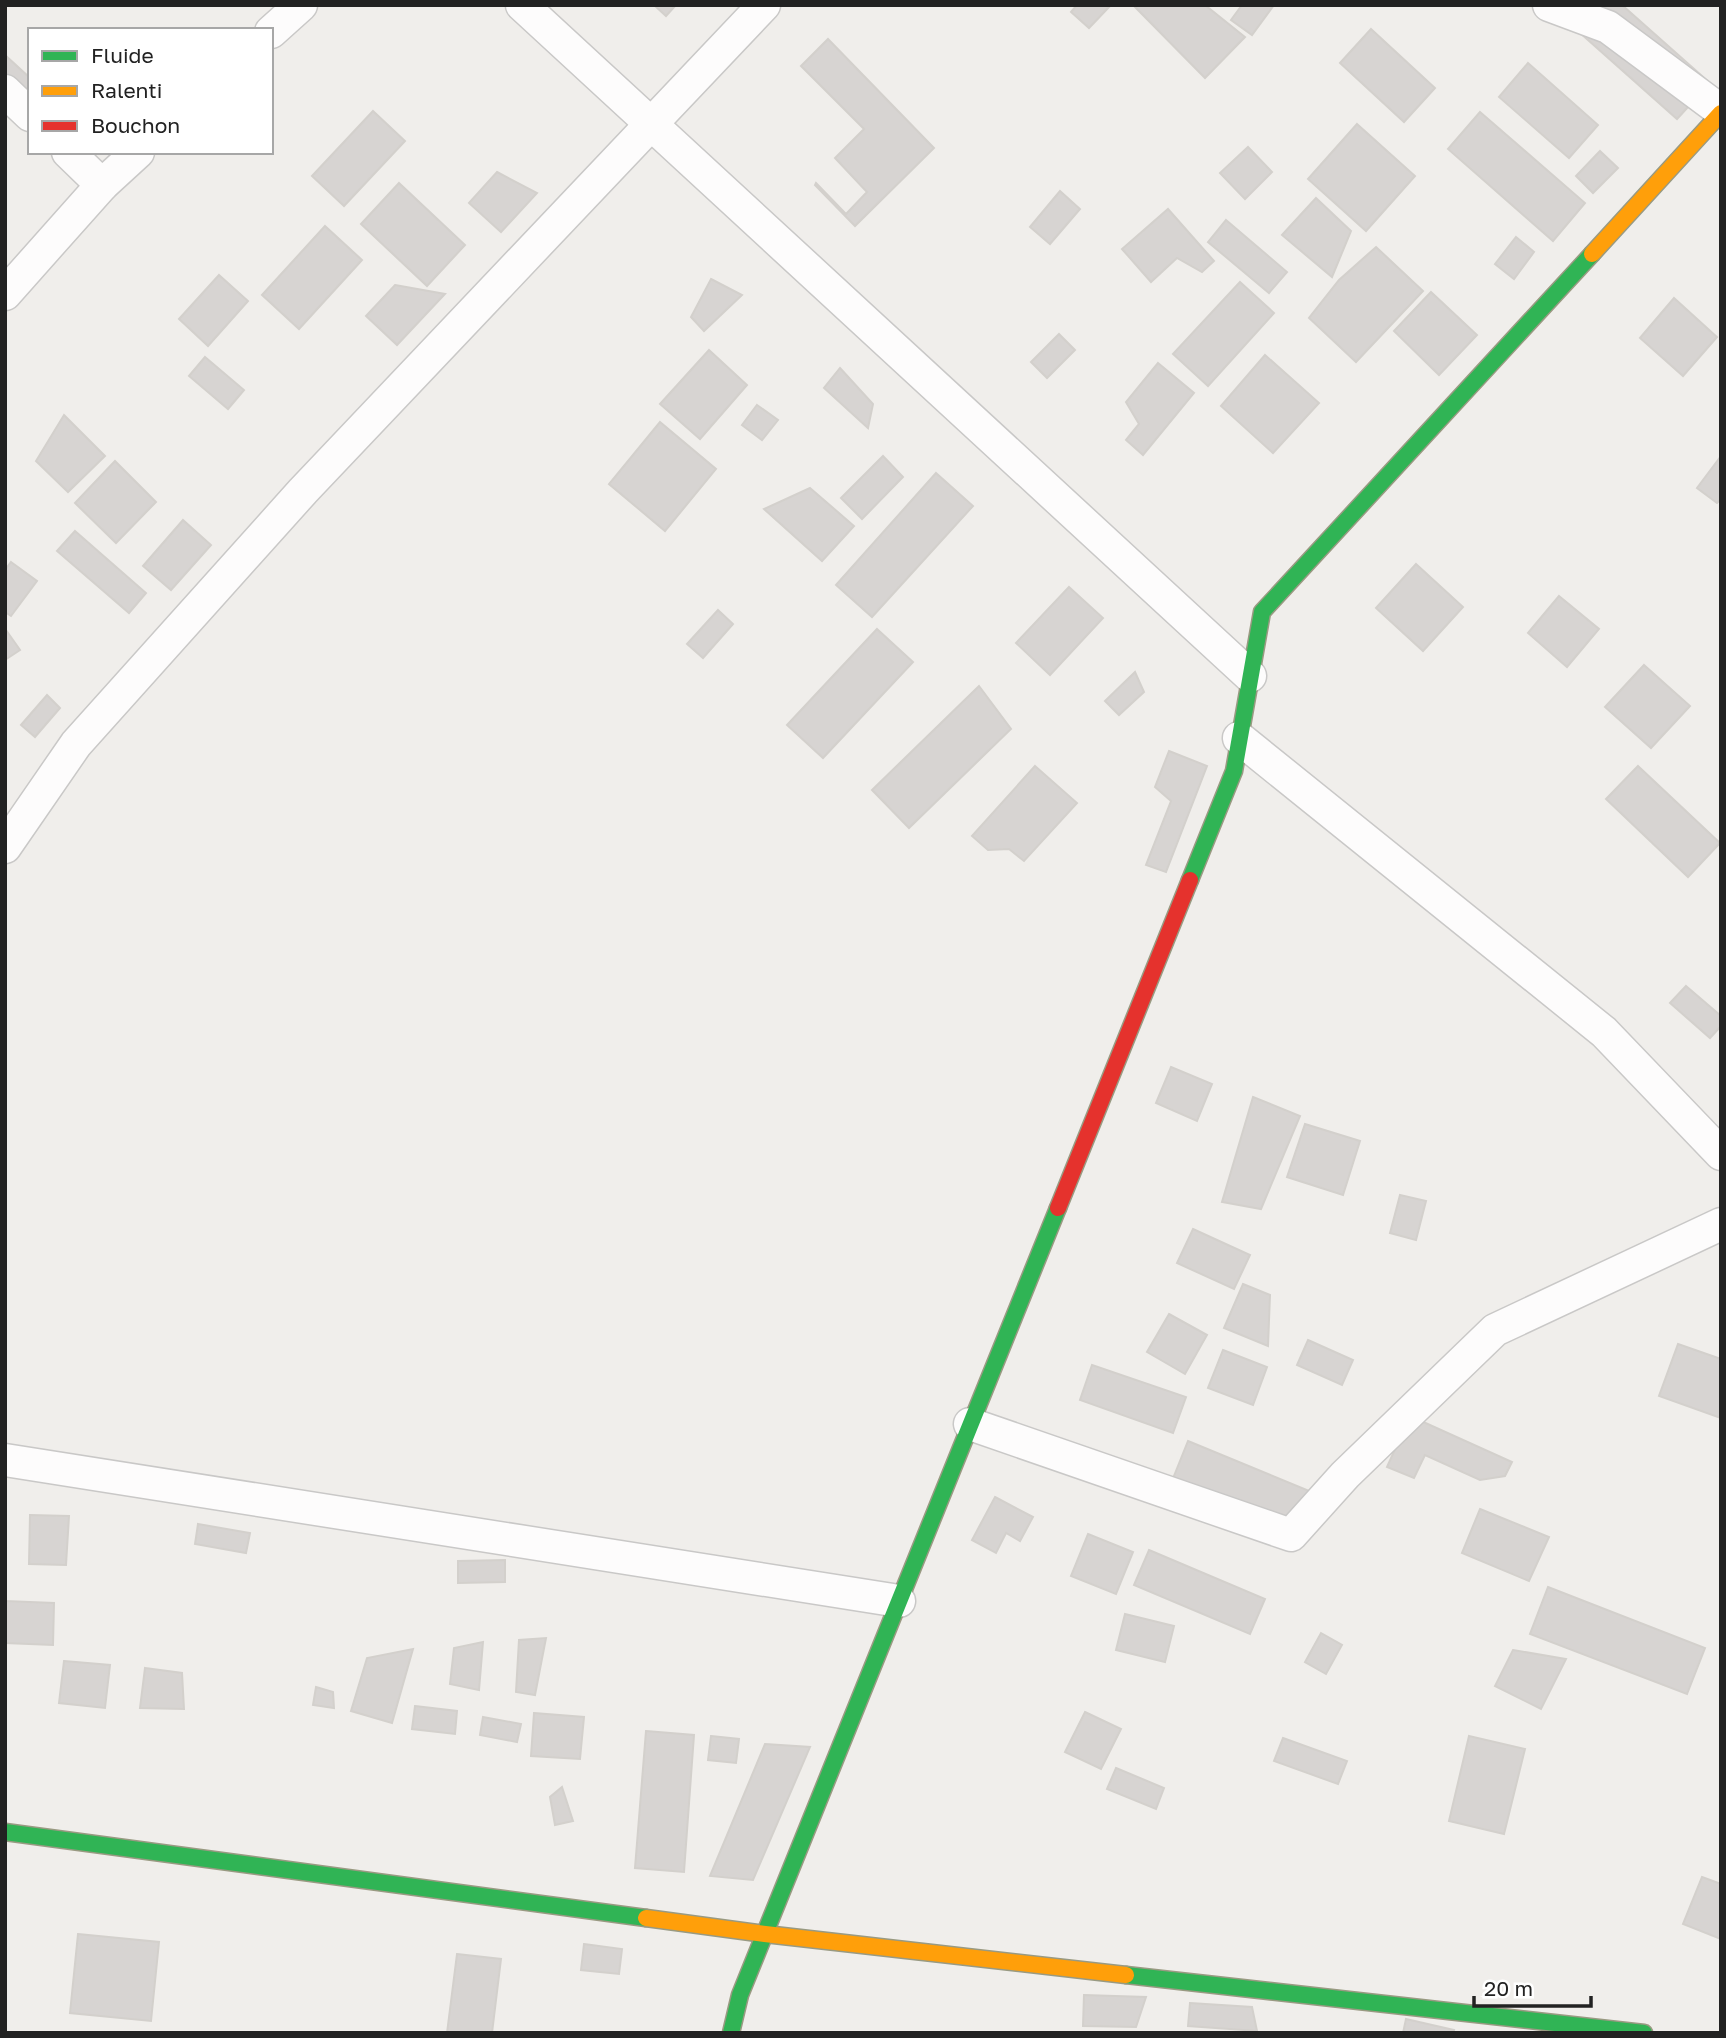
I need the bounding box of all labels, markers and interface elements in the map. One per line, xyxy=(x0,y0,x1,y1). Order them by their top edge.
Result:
legend xyxy=(28,28,273,154)
text: Fluide xyxy=(91,42,154,68)
text: Ralenti xyxy=(91,77,162,103)
text: Bouchon xyxy=(91,112,180,138)
scale bar xyxy=(1474,1965,1591,2009)
text: 20 m xyxy=(1484,1975,1533,2001)

